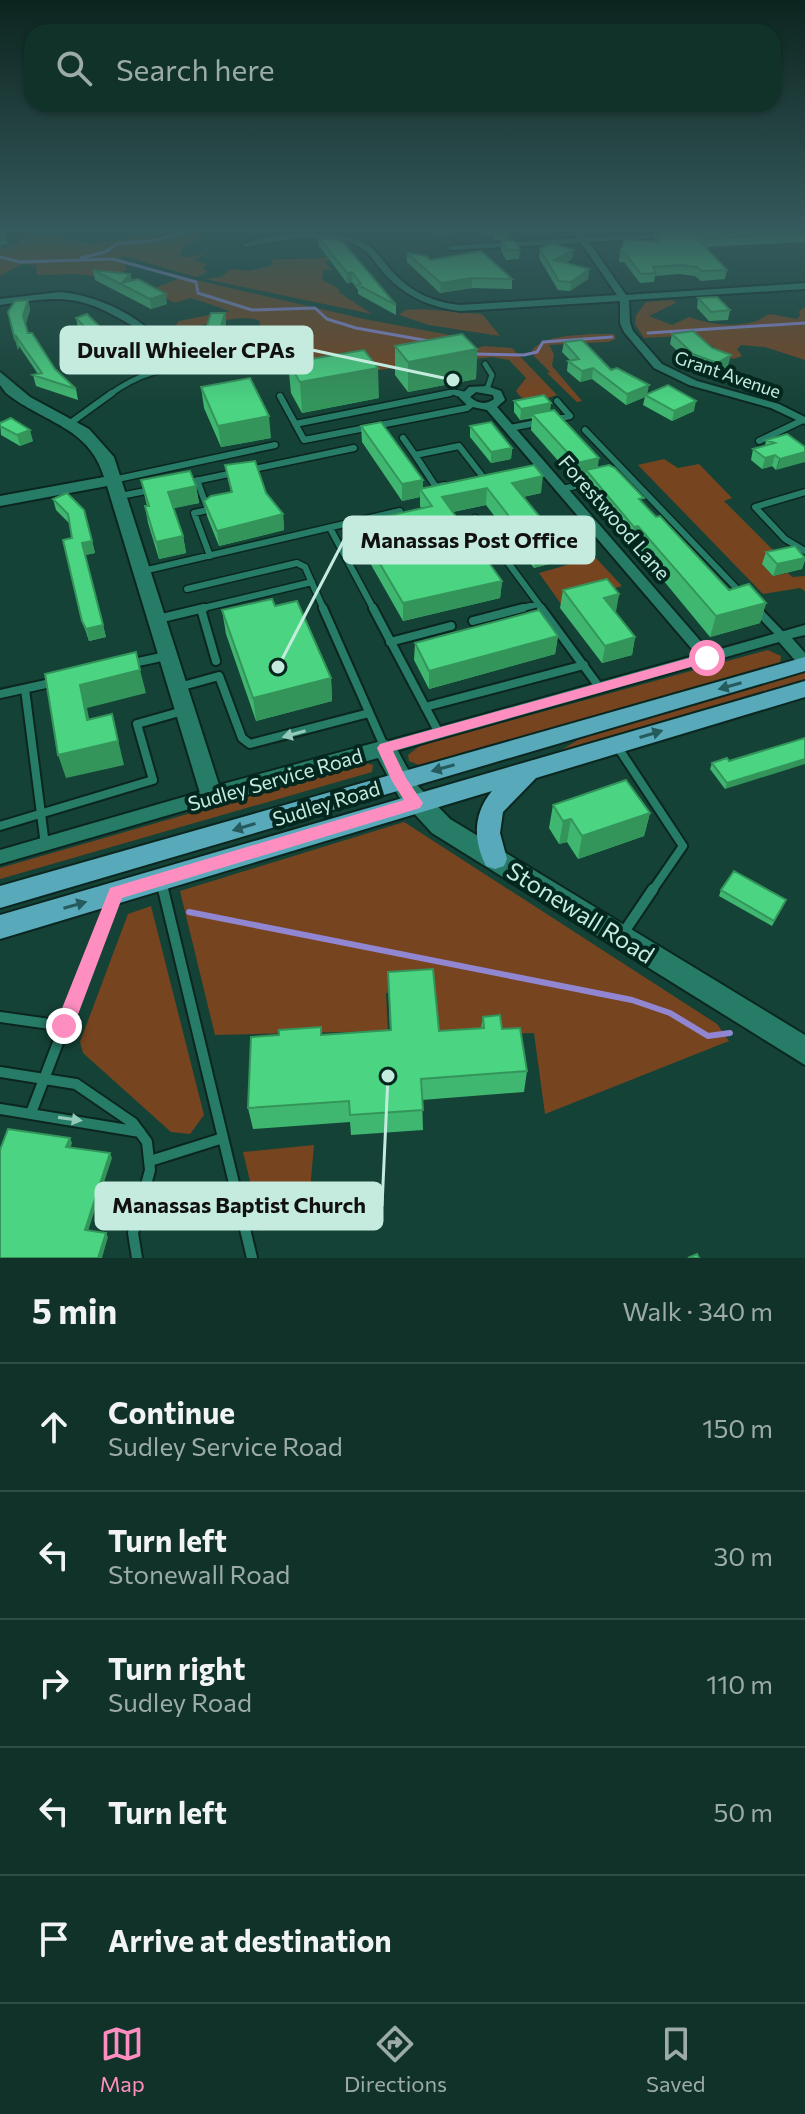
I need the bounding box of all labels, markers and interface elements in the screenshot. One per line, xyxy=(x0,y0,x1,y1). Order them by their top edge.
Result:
search box xyxy=(24,24,781,112)
icon: search xyxy=(52,46,96,90)
text: Search here xyxy=(116,50,275,87)
callout: Duvall Whieeler CPAs xyxy=(61,327,312,373)
text: Duvall Whieeler CPAs xyxy=(77,336,295,363)
street label: Grant Avenue xyxy=(672,346,784,402)
street label: Forestwood Lane xyxy=(554,450,676,584)
callout: Manassas Post Office xyxy=(344,517,594,563)
text: Manassas Post Office xyxy=(360,526,578,553)
route start xyxy=(689,640,725,676)
one-way arrow xyxy=(718,680,742,693)
one-way arrow xyxy=(640,727,664,740)
one-way arrow xyxy=(282,729,307,741)
street label: Sudley Service Road xyxy=(185,743,365,815)
one-way arrow xyxy=(431,763,456,775)
street label: Sudley Road xyxy=(270,775,382,831)
one-way arrow xyxy=(232,821,256,834)
street label: Stonewall Road xyxy=(502,855,660,969)
one-way arrow xyxy=(63,898,87,911)
route end xyxy=(46,1008,82,1044)
one-way arrow xyxy=(58,1113,83,1126)
callout: Manassas Baptist Church xyxy=(96,1183,382,1229)
text: Manassas Baptist Church xyxy=(112,1191,366,1218)
text: 5 min xyxy=(32,1289,117,1331)
text: Walk · 340 m xyxy=(622,1295,773,1326)
text: Continue xyxy=(108,1393,235,1430)
icon: ahead xyxy=(32,1405,76,1449)
text: 150 m xyxy=(702,1412,773,1443)
text: Sudley Service Road xyxy=(108,1430,343,1461)
text: Turn left xyxy=(108,1521,227,1558)
icon: left xyxy=(32,1533,76,1577)
text: 30 m xyxy=(714,1540,773,1571)
text: Stonewall Road xyxy=(108,1558,290,1589)
text: Turn right xyxy=(108,1649,245,1686)
icon: right xyxy=(32,1661,76,1705)
text: 110 m xyxy=(706,1668,773,1699)
text: Sudley Road xyxy=(108,1686,252,1717)
icon: left xyxy=(32,1789,76,1833)
text: Turn left xyxy=(108,1793,227,1830)
text: 50 m xyxy=(713,1796,773,1827)
icon: arrive xyxy=(32,1917,76,1961)
text: Arrive at destination xyxy=(108,1921,392,1958)
tab: Map xyxy=(100,2022,145,2097)
tab: Directions xyxy=(344,2022,447,2097)
tab: Saved xyxy=(646,2022,705,2097)

